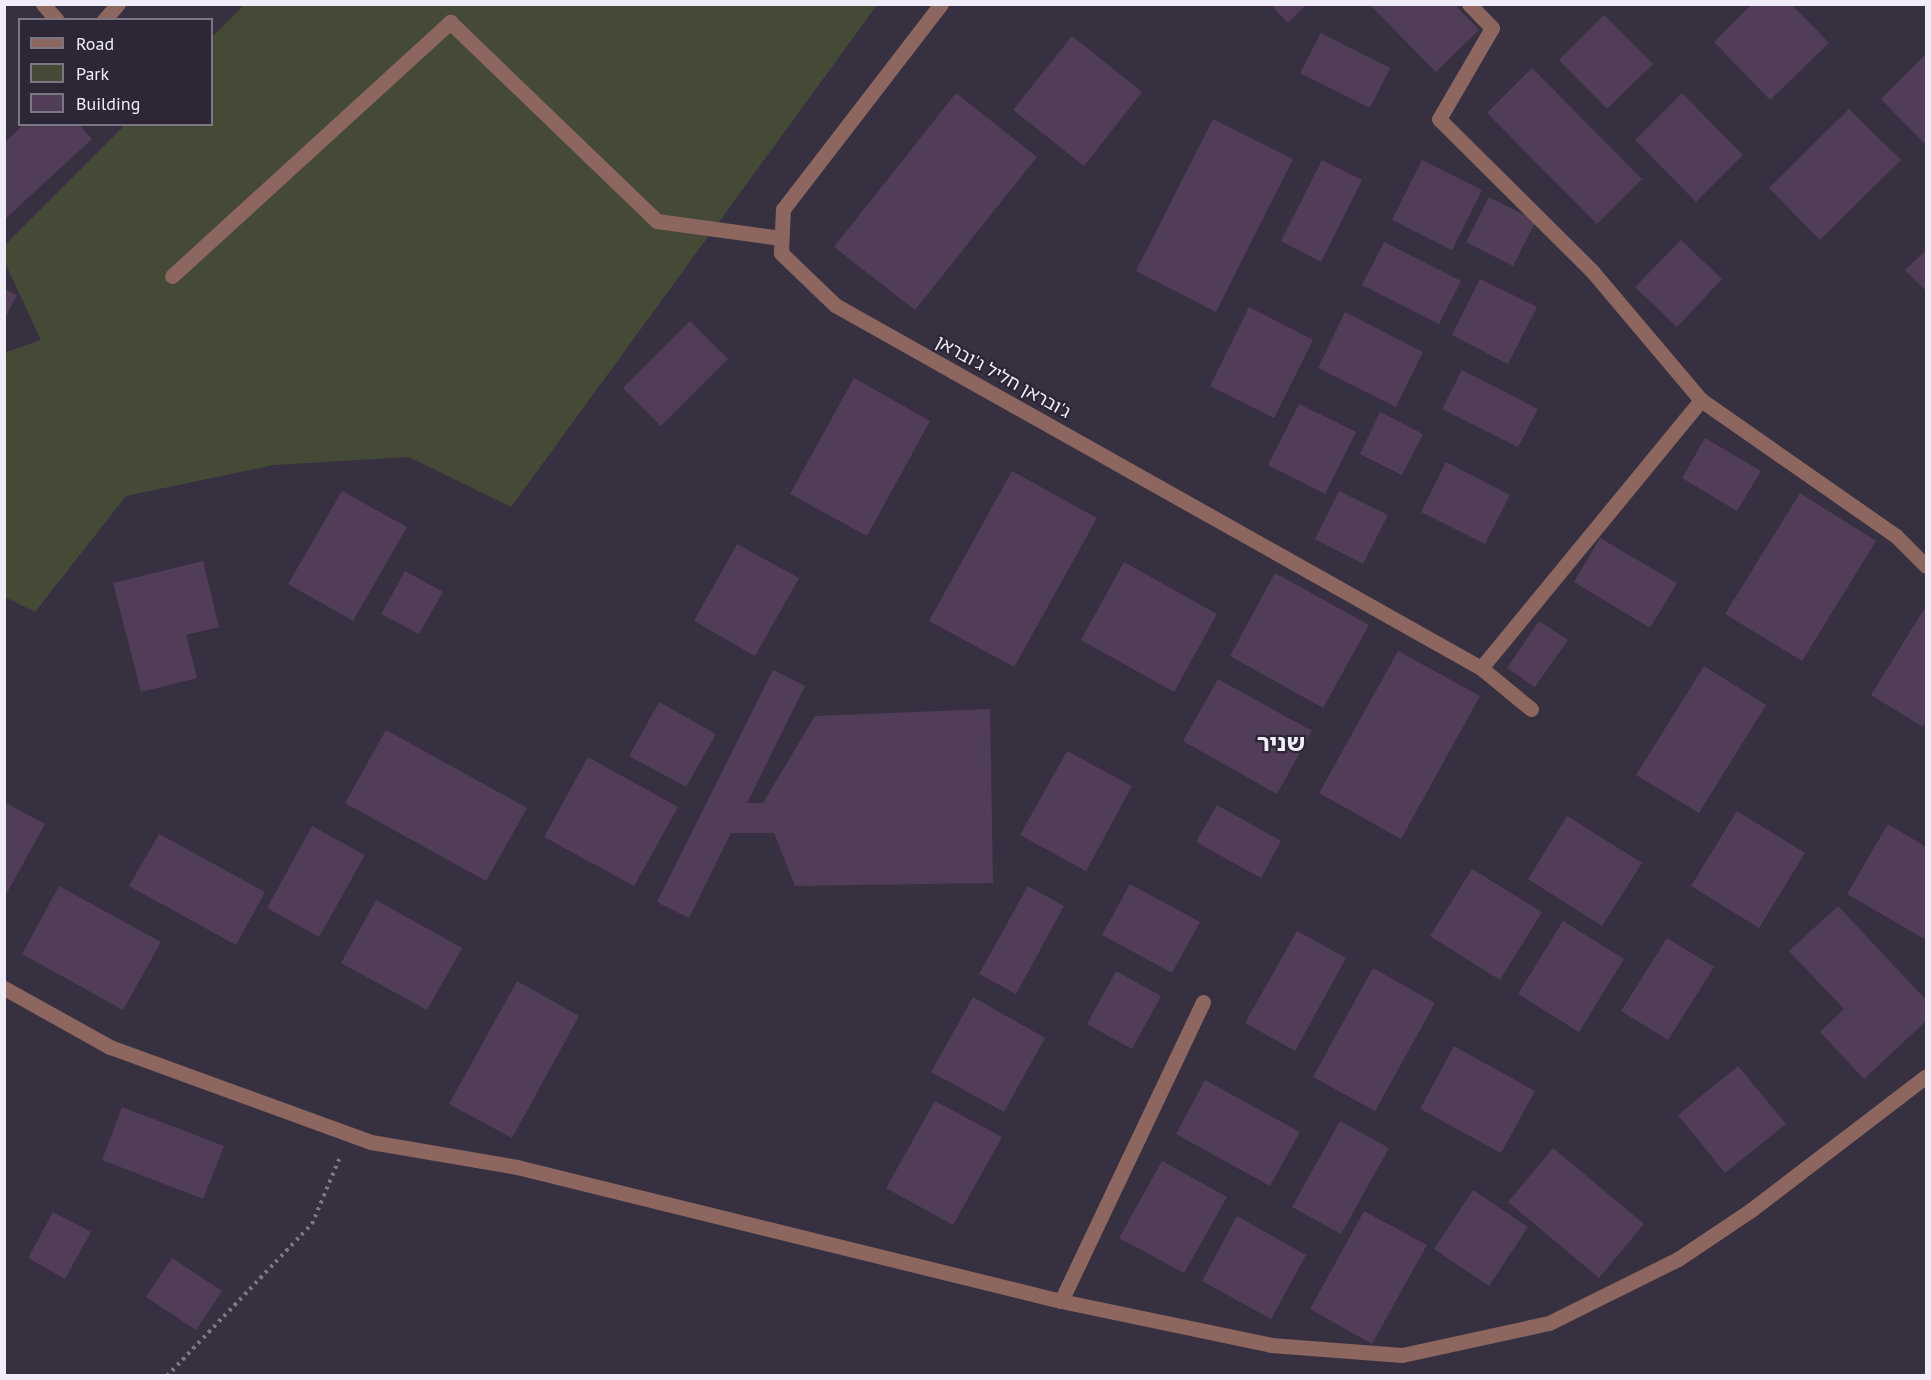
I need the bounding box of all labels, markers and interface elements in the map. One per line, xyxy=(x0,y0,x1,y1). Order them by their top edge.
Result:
legend xyxy=(18,18,213,126)
text: Road xyxy=(76,32,114,55)
text: Park xyxy=(76,62,109,85)
text: Building xyxy=(76,92,140,115)
street label: ג'ובראן חליל ג'ובראן xyxy=(932,331,1074,423)
district label: שניר xyxy=(1257,729,1305,757)

